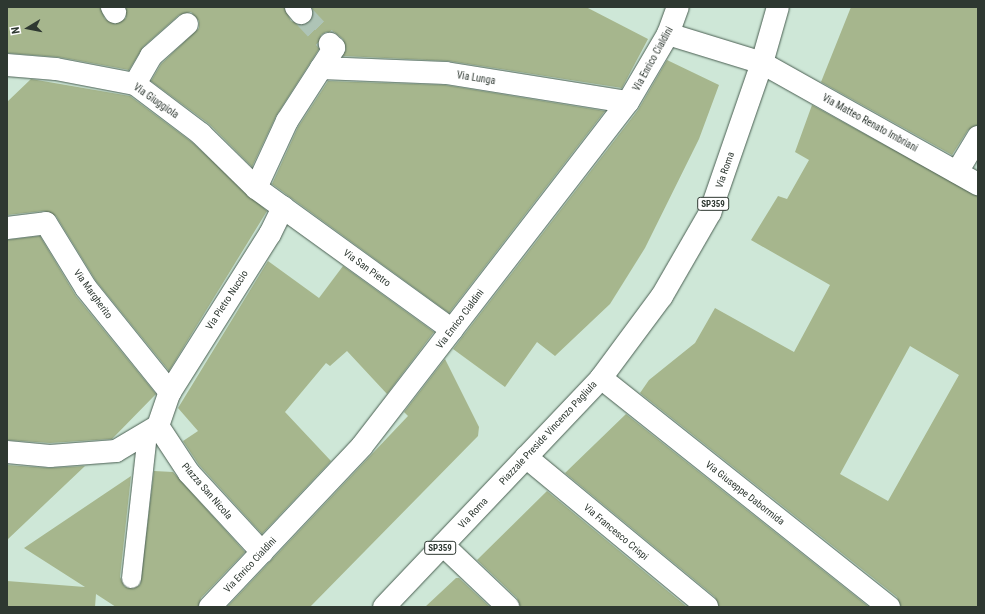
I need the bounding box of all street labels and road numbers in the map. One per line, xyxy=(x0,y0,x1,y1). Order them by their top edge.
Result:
street label: Via Enrico Cialdini xyxy=(630,25,676,93)
street label: Via Lunga xyxy=(456,69,496,87)
street label: Via Giuggiola xyxy=(131,81,181,121)
street label: Via Matteo Renato Imbriani xyxy=(820,92,920,154)
street label: Via Roma xyxy=(713,150,737,190)
road number: SP359 xyxy=(697,197,729,211)
street label: Via San Pietro xyxy=(341,247,393,289)
street label: Via Margherito xyxy=(71,267,115,321)
street label: Via Pietro Nuccio xyxy=(203,268,251,332)
street label: Via Enrico Cialdini xyxy=(434,287,486,351)
street label: Piazzale Preside Vincenzo Pagliula xyxy=(497,379,599,487)
street label: Via Giuseppe Dabormida xyxy=(703,458,787,528)
street label: Piazza San Nicola xyxy=(179,460,235,522)
street label: Via Roma xyxy=(456,495,490,531)
street label: Via Francesco Crispi xyxy=(581,501,651,563)
street label: Via Enrico Cialdini xyxy=(221,535,279,595)
road number: SP359 xyxy=(424,541,456,555)

